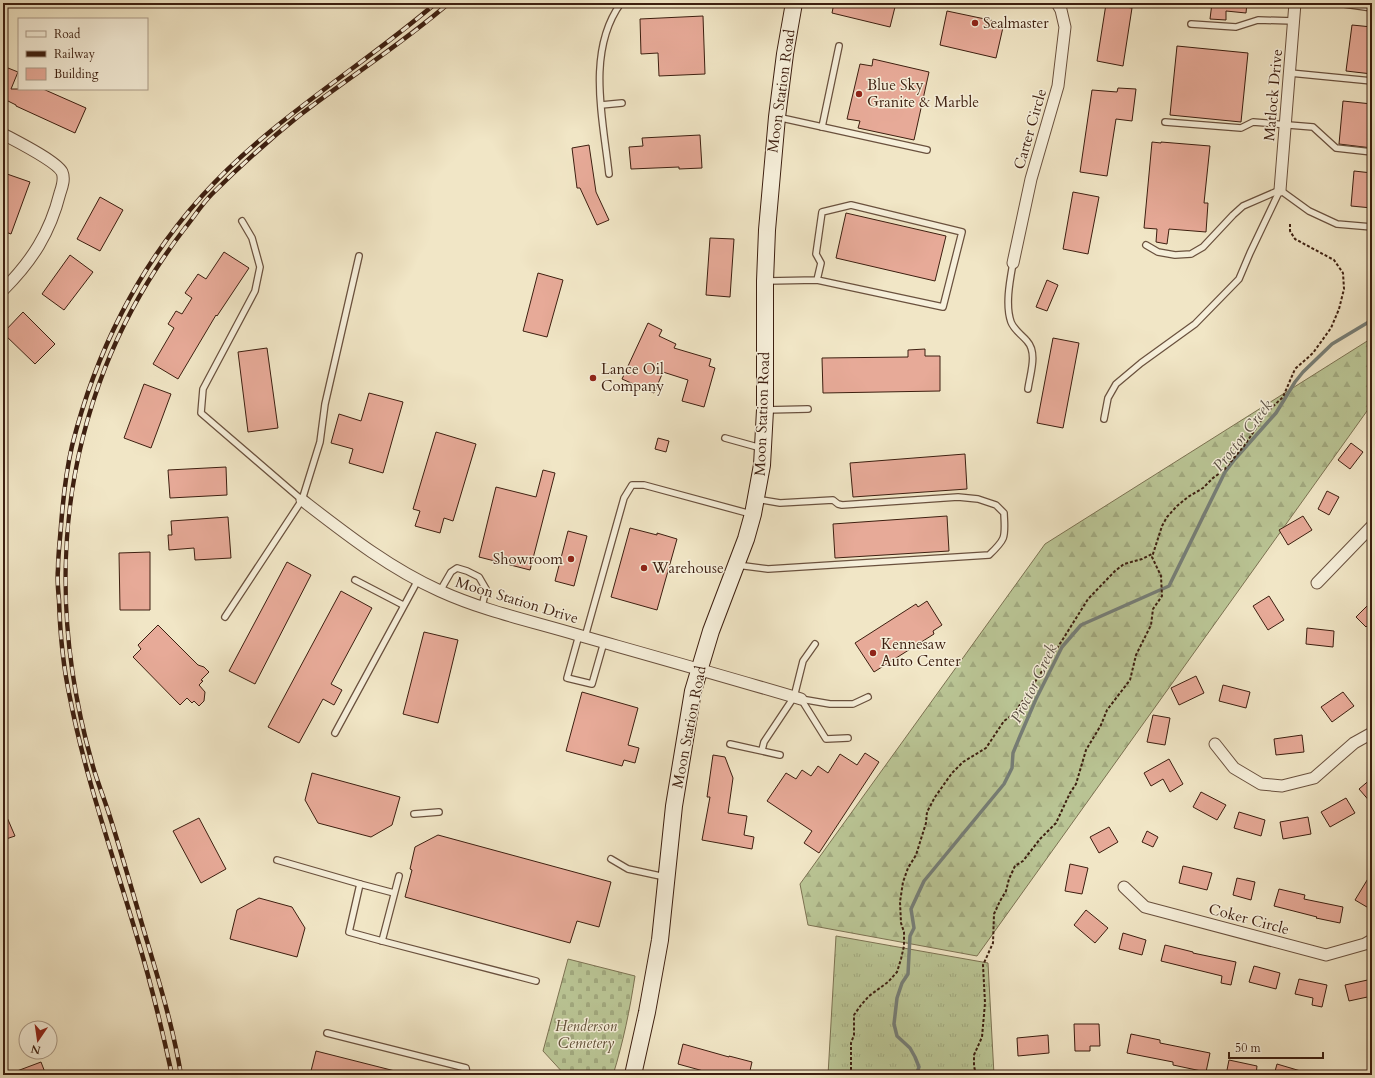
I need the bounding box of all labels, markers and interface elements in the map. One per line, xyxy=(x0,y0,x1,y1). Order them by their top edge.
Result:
place label: Sealmaster xyxy=(983,13,1049,33)
legend xyxy=(18,18,148,90)
marker: Sealmaster xyxy=(970,18,980,28)
text: Road xyxy=(54,26,81,42)
street label: Moon Station Road xyxy=(762,28,800,154)
text: Railway xyxy=(54,46,96,62)
street label: Matlock Drive xyxy=(1259,48,1287,142)
text: Building xyxy=(54,66,99,82)
place label: Blue Sky Granite & Marble xyxy=(867,75,979,112)
street label: Carter Circle xyxy=(1009,86,1051,172)
marker: Blue Sky Granite & Marble xyxy=(854,89,864,99)
street label: Moon Station Road xyxy=(750,352,774,476)
place label: Lance Oil Company xyxy=(601,359,664,396)
marker: Lance Oil Company xyxy=(588,373,598,383)
water label: Proctor Creek xyxy=(1208,395,1278,476)
place label: Showroom xyxy=(493,549,563,569)
marker: Showroom xyxy=(566,554,576,564)
place label: Warehouse xyxy=(651,558,724,578)
marker: Warehouse xyxy=(639,563,649,573)
street label: Moon Station Drive xyxy=(453,572,581,628)
place label: Kennesaw Auto Center xyxy=(881,634,961,671)
water label: Proctor Creek xyxy=(1005,640,1063,727)
marker: Kennesaw Auto Center xyxy=(868,648,878,658)
street label: Moon Station Road xyxy=(667,664,711,790)
street label: Coker Circle xyxy=(1207,899,1292,939)
park label: Henderson Cemetery xyxy=(555,1016,618,1053)
north arrow xyxy=(18,1020,58,1060)
scale bar xyxy=(1229,1034,1323,1060)
text: 50 m xyxy=(1235,1040,1262,1056)
text: N xyxy=(29,1041,42,1058)

